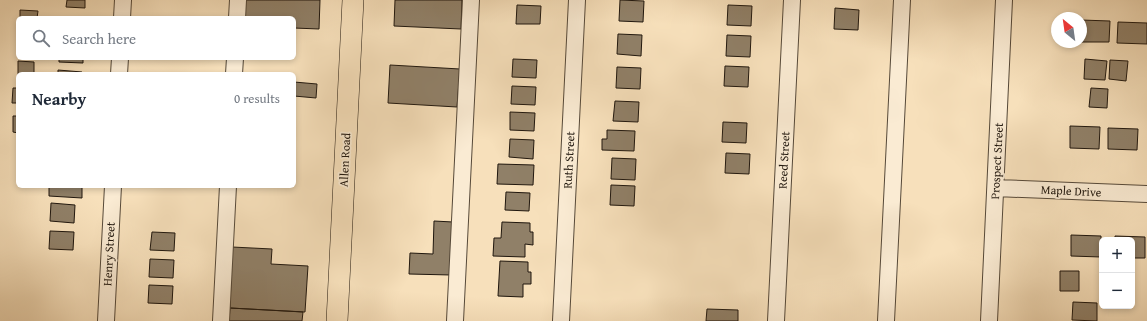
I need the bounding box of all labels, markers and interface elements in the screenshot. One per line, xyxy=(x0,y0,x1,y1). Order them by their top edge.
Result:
north arrow xyxy=(1051,12,1087,48)
search box xyxy=(16,16,296,60)
icon: search xyxy=(30,27,52,49)
text: Search here xyxy=(62,28,136,49)
text: Nearby xyxy=(32,86,86,111)
text: 0 results xyxy=(234,89,280,108)
street label: Prospect Street xyxy=(986,121,1007,200)
street label: Ruth Street xyxy=(559,130,579,189)
street label: Reed Street xyxy=(774,130,794,189)
street label: Allen Road xyxy=(335,132,354,187)
street label: Maple Drive xyxy=(1040,180,1102,201)
street label: Henry Street xyxy=(98,221,119,287)
map controls xyxy=(1099,237,1135,309)
button: + xyxy=(1099,237,1135,273)
button: − xyxy=(1099,273,1135,309)

